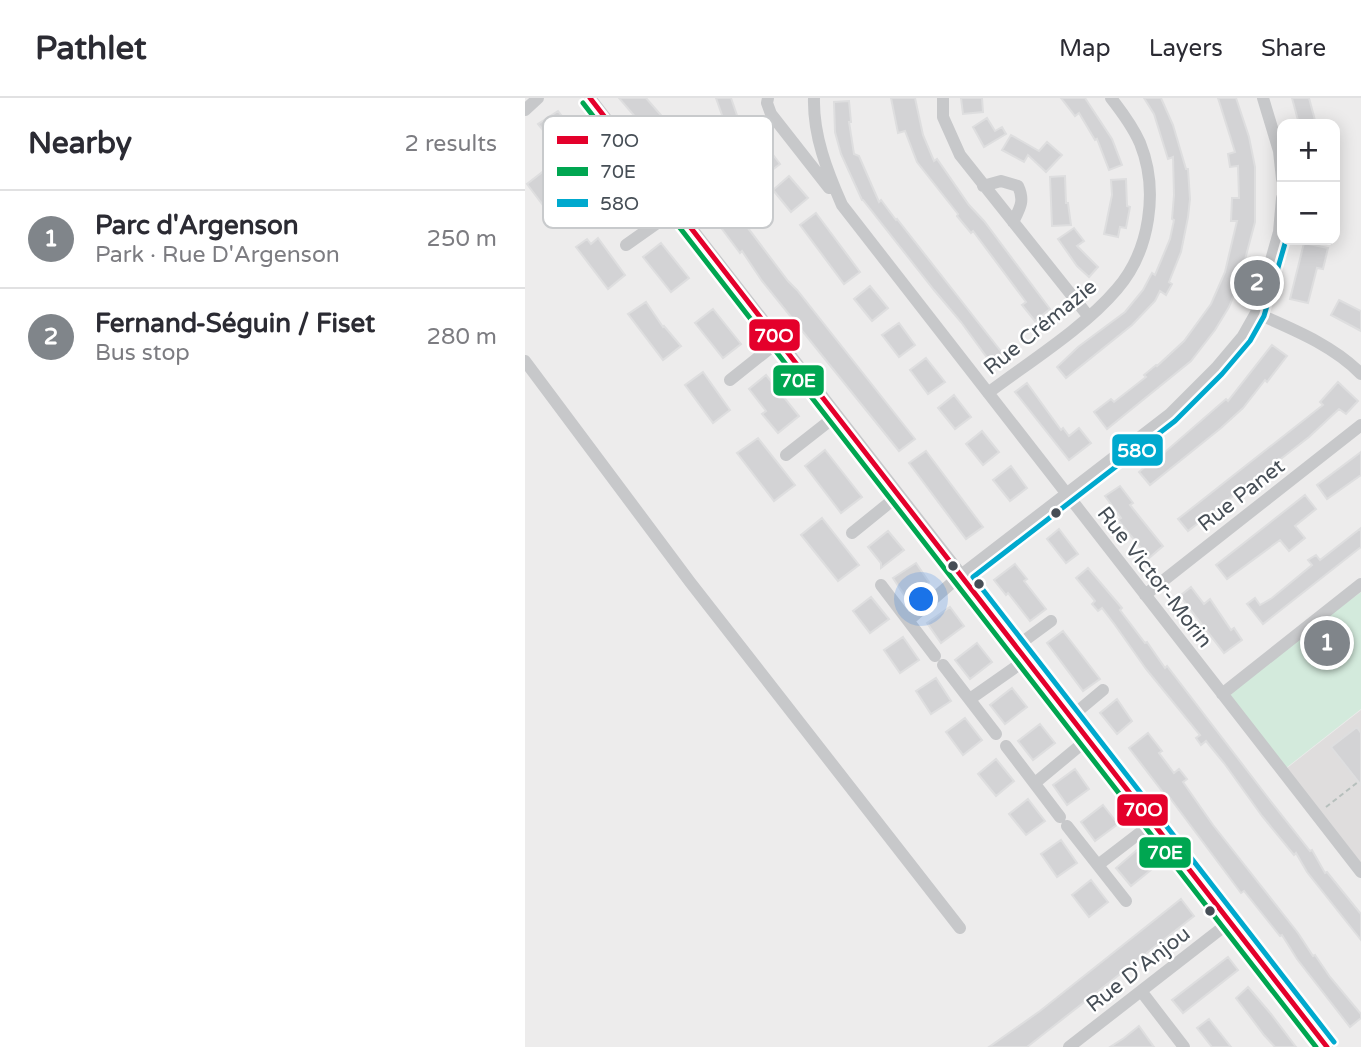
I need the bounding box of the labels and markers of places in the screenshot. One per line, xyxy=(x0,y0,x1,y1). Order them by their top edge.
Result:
pin: 2 xyxy=(1234,257,1280,309)
unlabelled marker xyxy=(1049,506,1063,520)
unlabelled marker xyxy=(946,559,960,573)
unlabelled marker xyxy=(972,577,986,591)
pin: 1 xyxy=(1304,617,1350,669)
unlabelled marker xyxy=(1203,904,1217,918)

